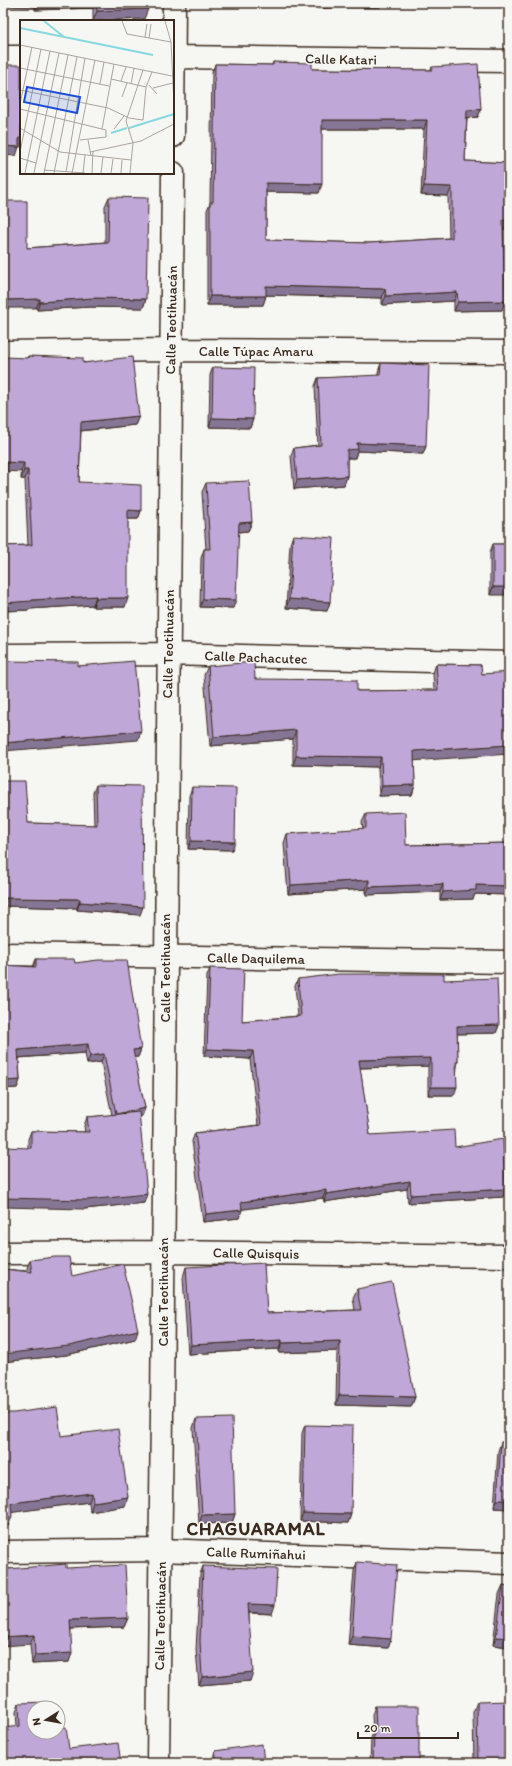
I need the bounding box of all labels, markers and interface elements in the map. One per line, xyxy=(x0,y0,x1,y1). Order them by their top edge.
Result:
inset map xyxy=(20,20,174,174)
street label: Calle Katari xyxy=(305,50,377,69)
street label: Calle Teotihuacán xyxy=(162,265,181,375)
street label: Calle Túpac Amaru xyxy=(199,343,314,360)
street label: Calle Teotihuacán xyxy=(159,589,178,699)
street label: Calle Pachacutec xyxy=(204,647,308,668)
street label: Calle Teotihuacán xyxy=(157,914,174,1022)
street label: Calle Daquilema xyxy=(207,949,306,968)
street label: Calle Teotihuacán xyxy=(155,1238,172,1346)
street label: Calle Quisquis xyxy=(213,1244,299,1263)
district label: CHAGUARAMAL xyxy=(186,1518,326,1540)
street label: Calle Rumiñahui xyxy=(206,1543,306,1564)
street label: Calle Teotihuacán xyxy=(151,1561,170,1671)
north arrow xyxy=(26,1700,66,1740)
scale bar xyxy=(358,1714,458,1740)
text: N xyxy=(30,1717,44,1727)
text: 20 m xyxy=(364,1721,391,1735)

